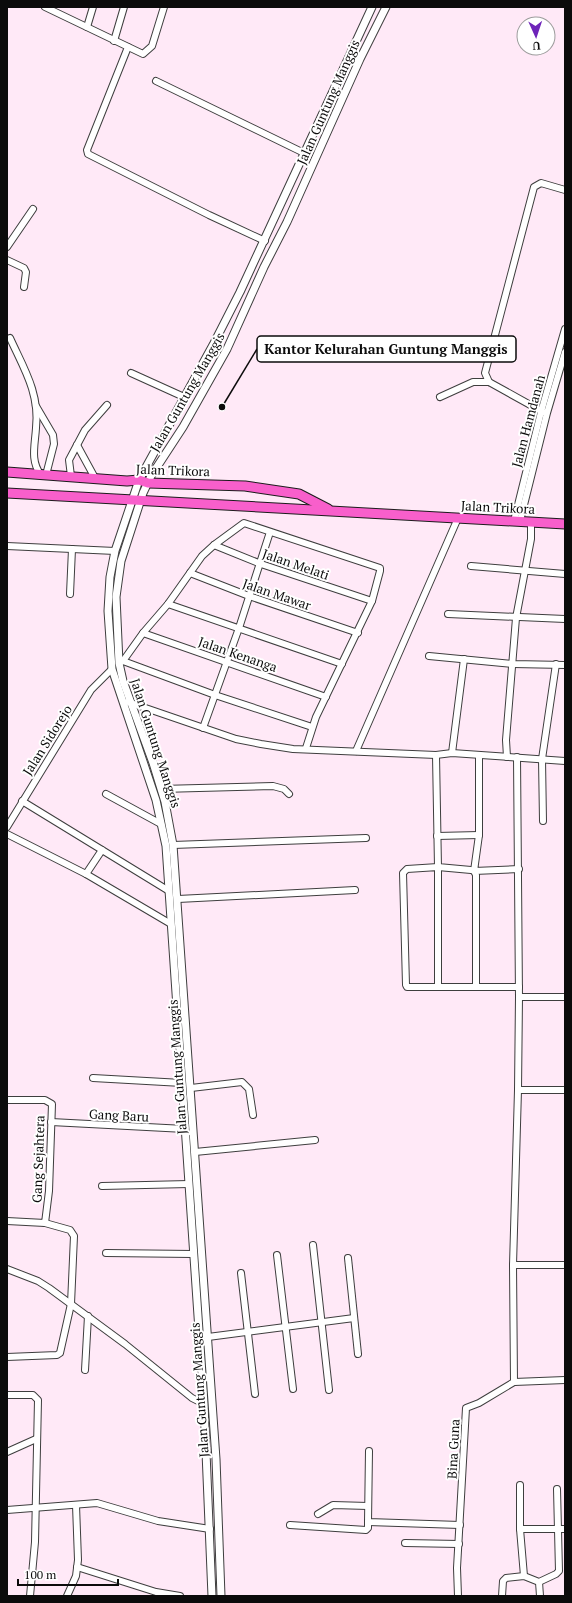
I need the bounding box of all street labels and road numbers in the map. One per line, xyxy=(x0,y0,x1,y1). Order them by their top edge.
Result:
street label: Jalan Guntung Manggis xyxy=(292,37,364,167)
street label: Jalan Guntung Manggis xyxy=(145,329,229,455)
street label: Jalan Hamdanah xyxy=(507,372,549,469)
street label: Jalan Trikora xyxy=(136,460,211,480)
street label: Jalan Trikora xyxy=(460,496,536,518)
street label: Jalan Melati xyxy=(260,544,332,584)
street label: Jalan Mawar xyxy=(240,574,314,614)
street label: Jalan Kenanga xyxy=(196,632,280,676)
street label: Jalan Guntung Manggis xyxy=(127,676,185,810)
street label: Jalan Sidorejo xyxy=(18,701,76,779)
street label: Jalan Guntung Manggis xyxy=(163,999,191,1135)
street label: Gang Baru xyxy=(88,1104,150,1126)
street label: Gang Sejahtera xyxy=(27,1114,49,1203)
street label: Jalan Guntung Manggis xyxy=(185,1322,213,1458)
street label: Bina Guna xyxy=(442,1418,464,1479)

